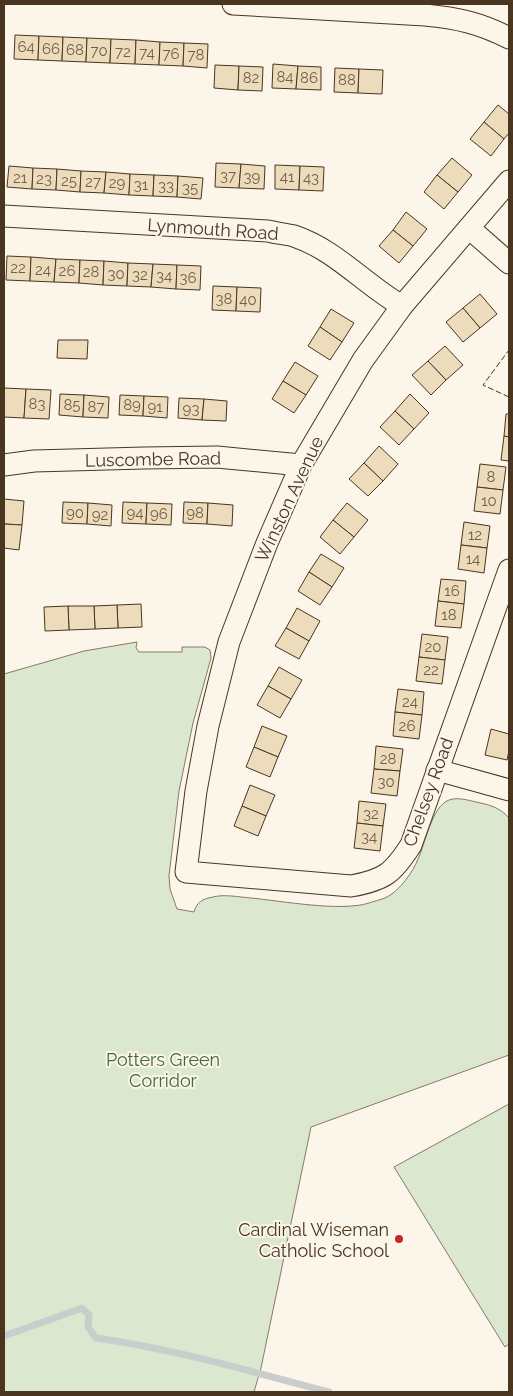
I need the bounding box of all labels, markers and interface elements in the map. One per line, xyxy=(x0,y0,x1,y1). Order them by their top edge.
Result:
house number: 64 xyxy=(17,38,35,56)
house number: 66 xyxy=(42,40,60,58)
house number: 68 xyxy=(66,41,84,59)
house number: 70 xyxy=(90,42,108,60)
house number: 72 xyxy=(115,43,131,61)
house number: 74 xyxy=(139,44,155,62)
house number: 76 xyxy=(162,45,180,63)
house number: 78 xyxy=(188,46,205,64)
house number: 84 xyxy=(276,68,294,86)
house number: 82 xyxy=(243,69,260,87)
house number: 86 xyxy=(300,69,318,87)
house number: 88 xyxy=(338,71,356,89)
house number: 37 xyxy=(220,167,236,185)
house number: 39 xyxy=(244,168,261,186)
house number: 41 xyxy=(280,168,295,186)
house number: 21 xyxy=(13,169,28,187)
house number: 43 xyxy=(303,169,319,187)
house number: 23 xyxy=(36,170,52,188)
house number: 25 xyxy=(61,172,77,190)
house number: 27 xyxy=(85,173,101,191)
house number: 29 xyxy=(109,174,126,192)
house number: 31 xyxy=(134,176,149,194)
house number: 33 xyxy=(158,177,174,195)
house number: 35 xyxy=(182,179,198,197)
street label: Lynmouth Road xyxy=(147,214,279,244)
house number: 22 xyxy=(10,259,26,277)
house number: 24 xyxy=(35,261,51,279)
house number: 26 xyxy=(59,262,75,280)
house number: 28 xyxy=(83,263,99,281)
house number: 30 xyxy=(107,265,125,283)
house number: 32 xyxy=(132,266,148,284)
house number: 34 xyxy=(156,267,172,285)
house number: 36 xyxy=(179,269,197,287)
house number: 38 xyxy=(216,290,233,308)
house number: 40 xyxy=(239,291,257,309)
house number: 83 xyxy=(29,395,45,413)
house number: 85 xyxy=(63,396,81,414)
house number: 89 xyxy=(123,396,141,414)
house number: 87 xyxy=(88,398,104,416)
house number: 91 xyxy=(147,398,163,416)
house number: 93 xyxy=(183,400,199,418)
street label: Winston Avenue xyxy=(251,432,327,565)
street label: Luscombe Road xyxy=(85,447,221,471)
house number: 8 xyxy=(487,468,496,486)
house number: 10 xyxy=(481,492,497,510)
house number: 90 xyxy=(66,504,84,522)
house number: 94 xyxy=(127,504,143,522)
house number: 98 xyxy=(186,504,204,522)
house number: 96 xyxy=(150,505,168,523)
house number: 92 xyxy=(92,506,108,524)
house number: 12 xyxy=(468,526,482,544)
house number: 14 xyxy=(466,550,480,568)
house number: 16 xyxy=(444,582,460,600)
house number: 18 xyxy=(441,606,457,624)
house number: 20 xyxy=(425,638,442,656)
house number: 22 xyxy=(423,661,439,679)
house number: 24 xyxy=(402,693,418,711)
house number: 26 xyxy=(399,717,415,735)
street label: Chelsey Road xyxy=(399,735,457,849)
house number: 28 xyxy=(380,750,396,768)
house number: 30 xyxy=(377,773,395,791)
house number: 32 xyxy=(363,805,379,823)
house number: 34 xyxy=(361,828,377,846)
park label: Potters Green Corridor xyxy=(106,1049,220,1091)
place label: Cardinal Wiseman Catholic School xyxy=(238,1219,389,1261)
marker: Cardinal Wiseman Catholic School xyxy=(393,1233,405,1245)

